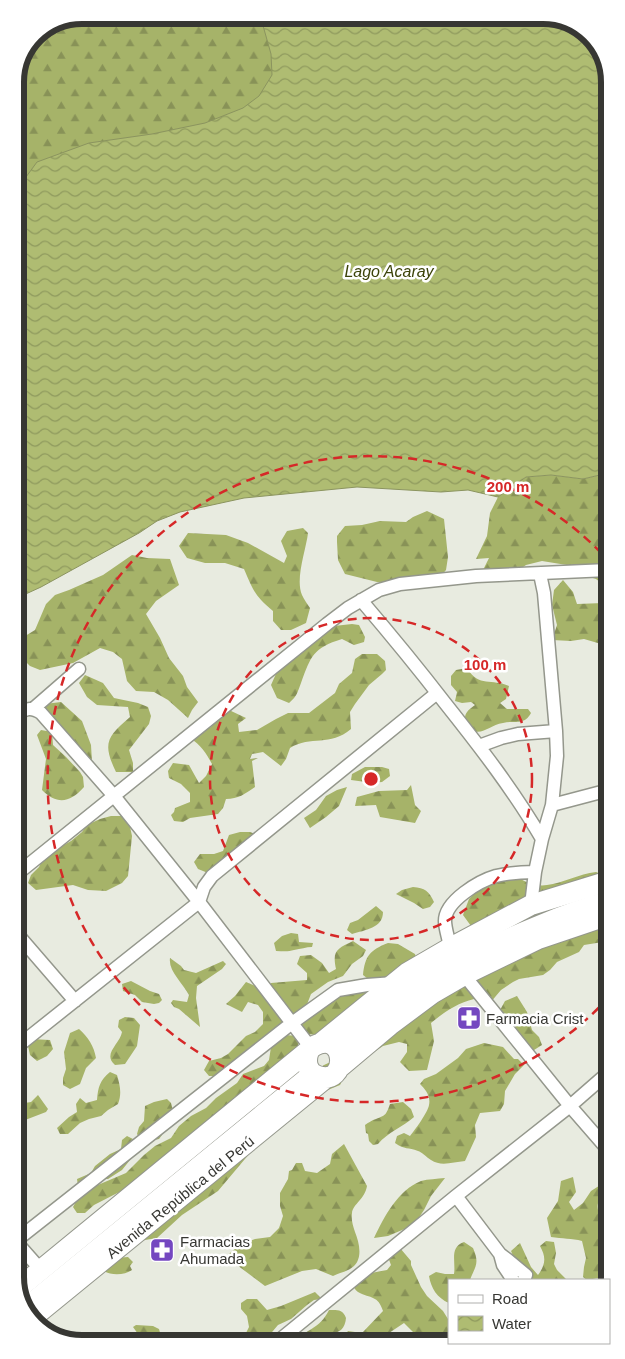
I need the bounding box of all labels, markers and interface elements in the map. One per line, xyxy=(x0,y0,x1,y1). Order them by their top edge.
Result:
water label: Lago Acaray xyxy=(344,263,435,280)
text: 200 m xyxy=(487,478,529,495)
text: 100 m xyxy=(464,656,506,673)
centre of rings xyxy=(362,770,380,788)
pharmacy icon: Farmacia Crist xyxy=(456,1005,482,1031)
place label: Farmacia Crist xyxy=(486,1010,584,1027)
street label: Avenida República del Perú xyxy=(103,1132,257,1262)
place label: Farmacias Ahumada xyxy=(180,1233,250,1267)
pharmacy icon: Farmacias Ahumada xyxy=(149,1237,175,1263)
legend xyxy=(448,1279,610,1344)
text: Road xyxy=(492,1290,528,1307)
text: Water xyxy=(492,1315,531,1332)

